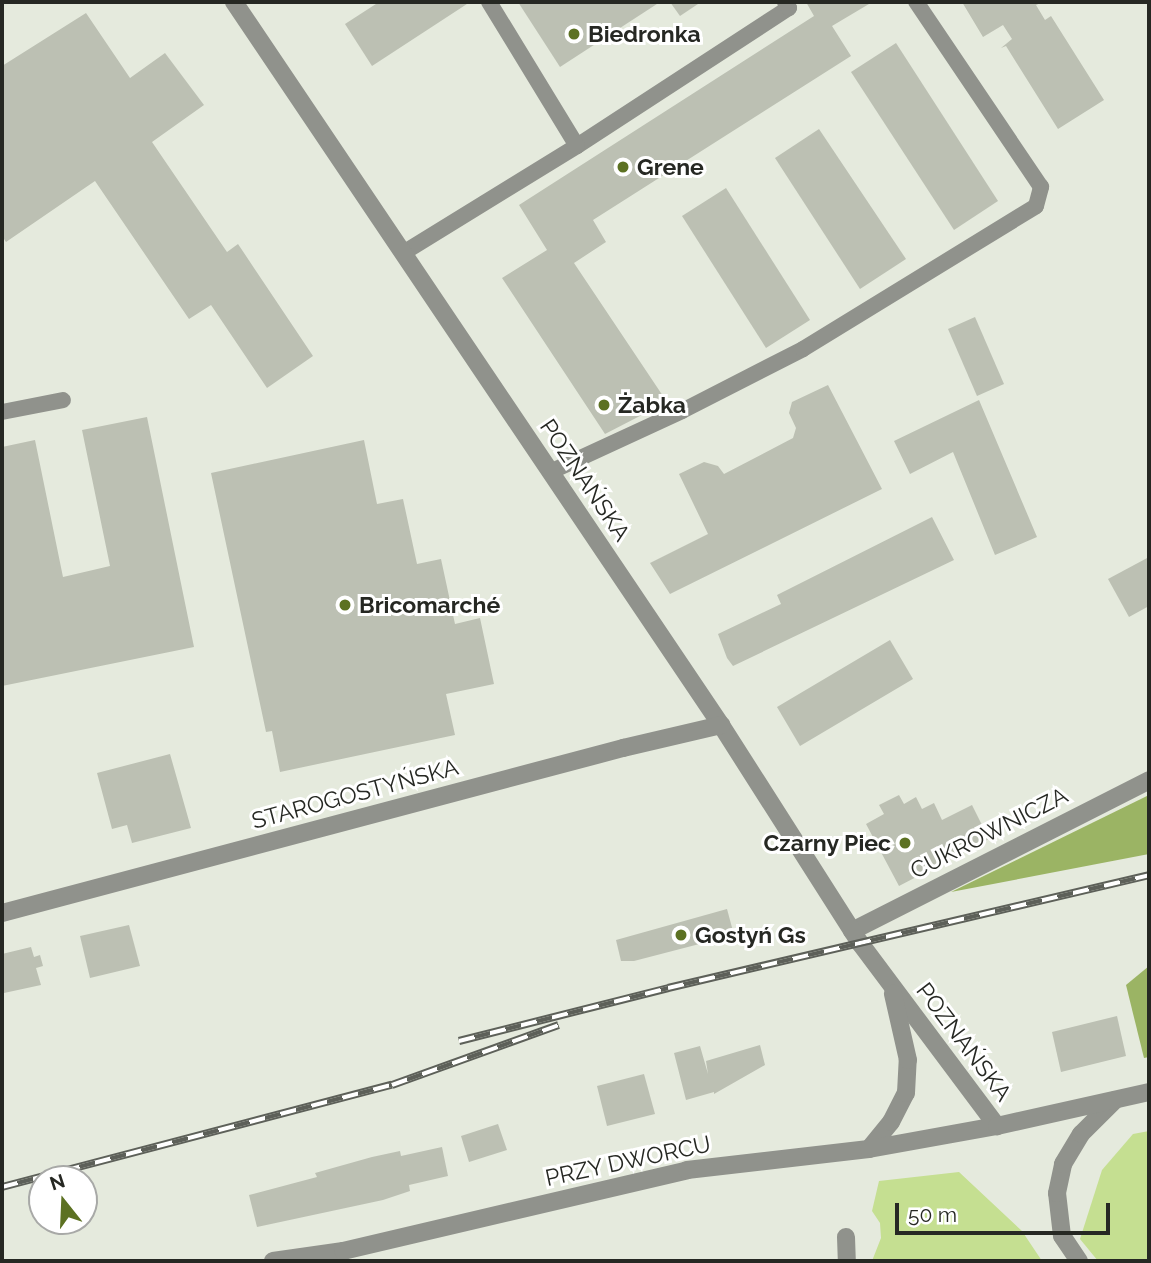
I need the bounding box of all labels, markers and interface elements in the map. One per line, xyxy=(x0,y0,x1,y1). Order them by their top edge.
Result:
place label: Biedronka xyxy=(588,20,701,48)
marker: Biedronka xyxy=(566,26,582,42)
place label: Grene xyxy=(637,153,704,181)
marker: Grene xyxy=(615,159,631,175)
place label: Żabka xyxy=(618,391,686,419)
marker: Żabka xyxy=(596,397,612,413)
street label: POZNAŃSKA xyxy=(534,414,636,546)
place label: Bricomarché xyxy=(359,591,500,619)
marker: Bricomarché xyxy=(337,597,353,613)
street label: STAROGOSTYŃSKA xyxy=(249,753,461,835)
street label: CUKROWNICZA xyxy=(906,781,1072,885)
place label: Czarny Piec xyxy=(763,829,891,857)
marker: Czarny Piec xyxy=(897,835,913,851)
place label: Gostyń Gs xyxy=(695,921,806,949)
marker: Gostyń Gs xyxy=(673,927,689,943)
street label: POZNAŃSKA xyxy=(911,977,1017,1107)
street label: PRZY DWORCU xyxy=(542,1130,714,1192)
north arrow xyxy=(28,1165,98,1235)
text: N xyxy=(47,1169,67,1195)
scale bar xyxy=(899,1190,1114,1234)
text: 50 m xyxy=(908,1202,957,1227)

